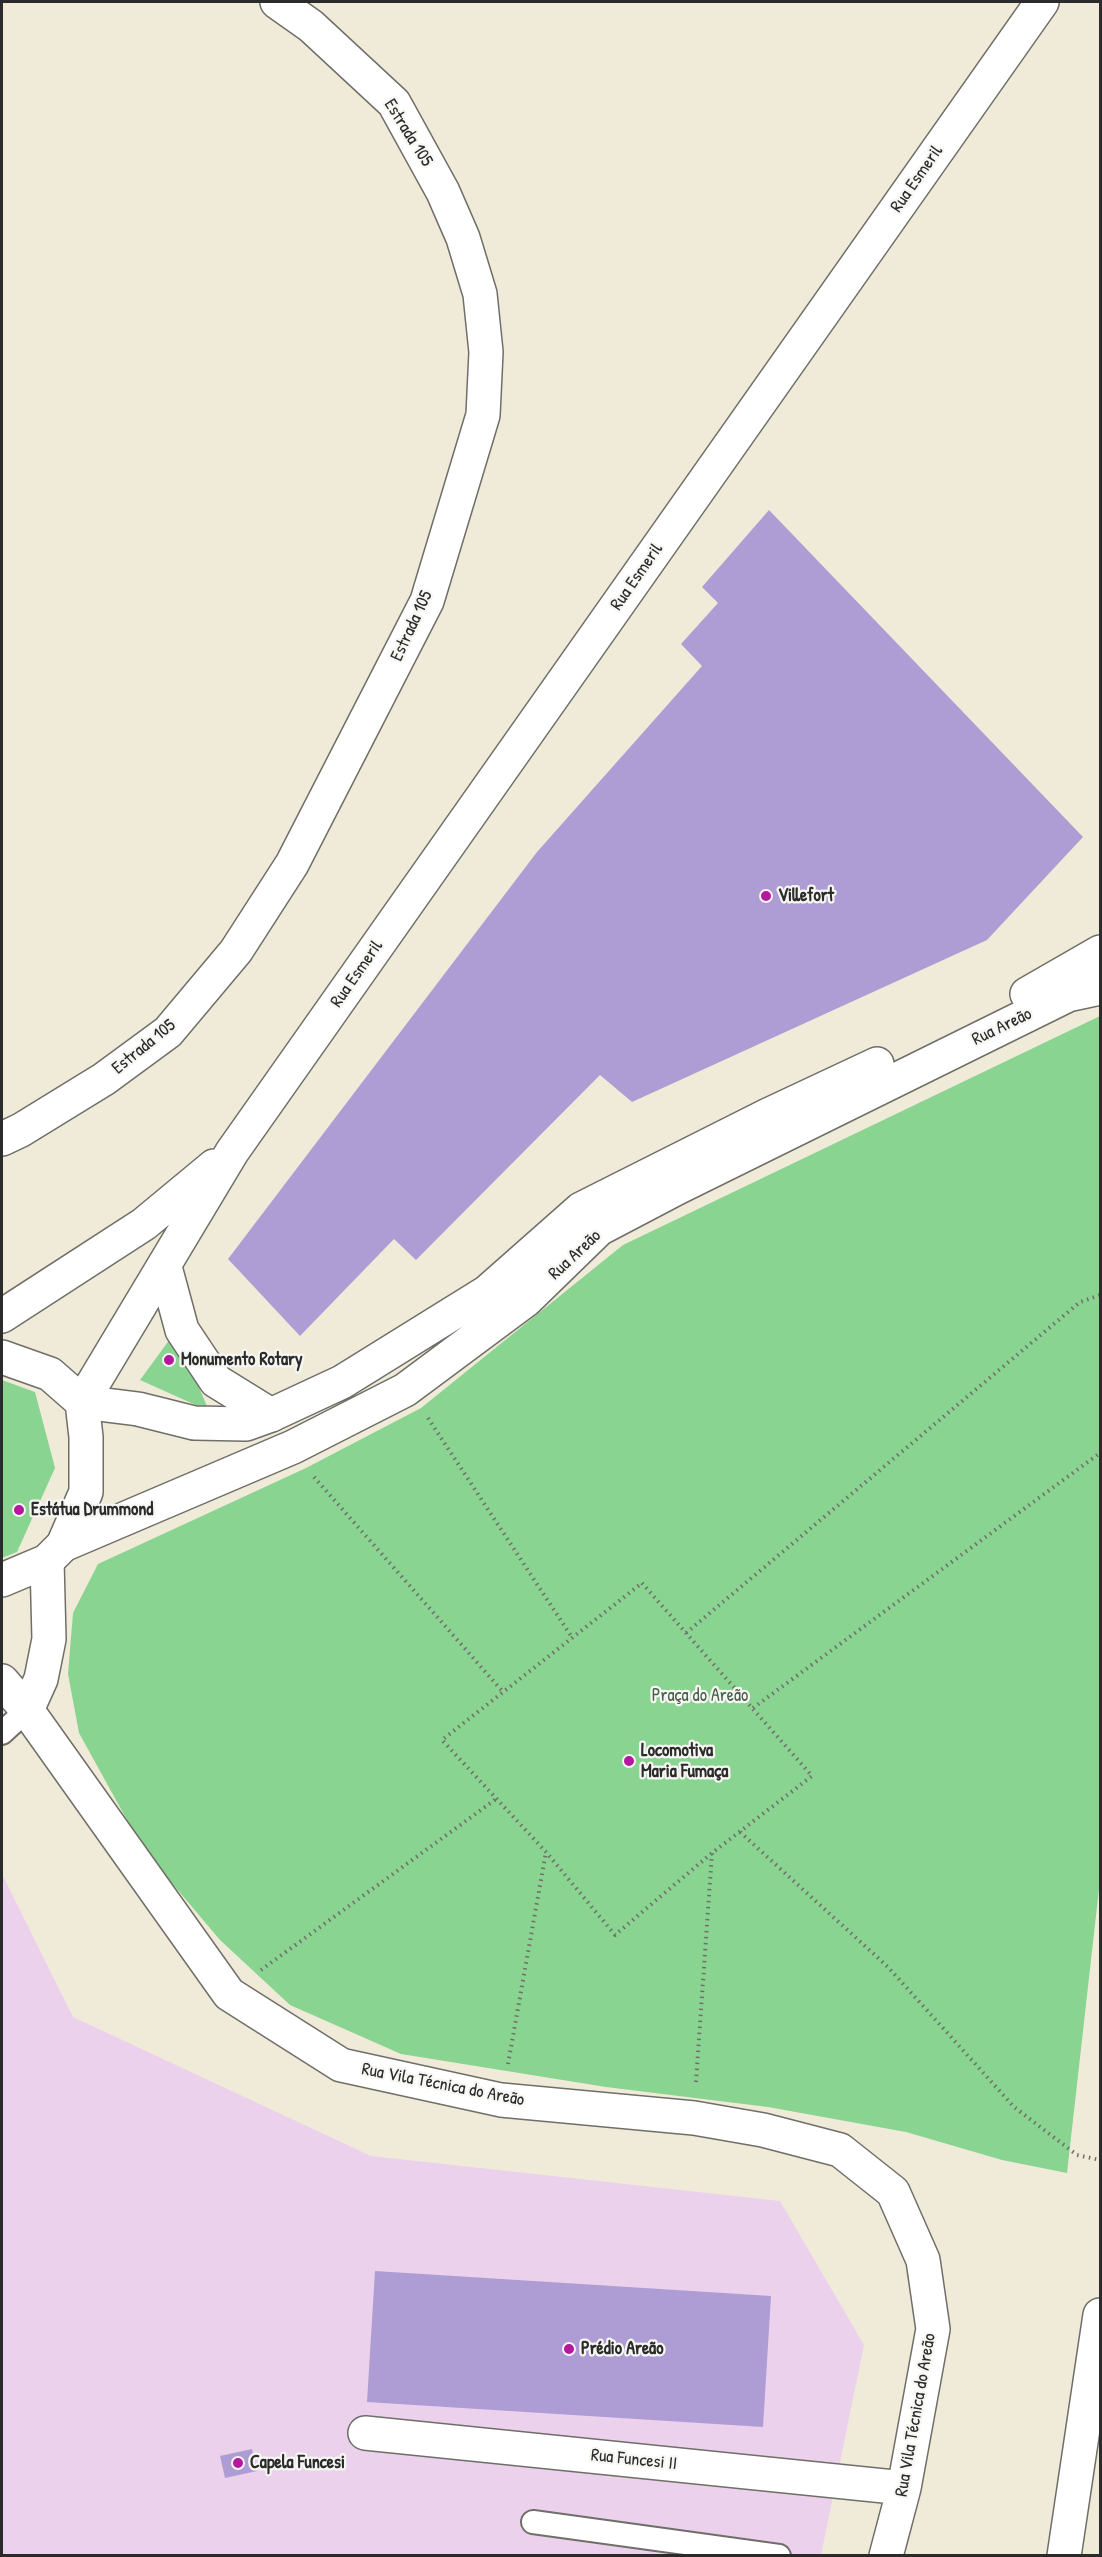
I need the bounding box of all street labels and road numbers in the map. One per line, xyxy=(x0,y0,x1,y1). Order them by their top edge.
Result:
street label: Estrada 105 xyxy=(379,95,437,171)
street label: Rua Esmeril xyxy=(886,141,948,217)
street label: Rua Esmeril xyxy=(606,539,668,615)
street label: Estrada 105 xyxy=(386,587,438,665)
street label: Rua Esmeril xyxy=(326,936,388,1012)
street label: Rua Areão xyxy=(969,1003,1035,1051)
street label: Estrada 105 xyxy=(108,1015,180,1079)
street label: Rua Areão xyxy=(544,1225,606,1285)
street label: Rua Vila Técnica do Areão xyxy=(360,2059,526,2111)
street label: Rua Vila Técnica do Areão xyxy=(891,2332,941,2498)
street label: Rua Funcesi II xyxy=(590,2445,678,2475)

